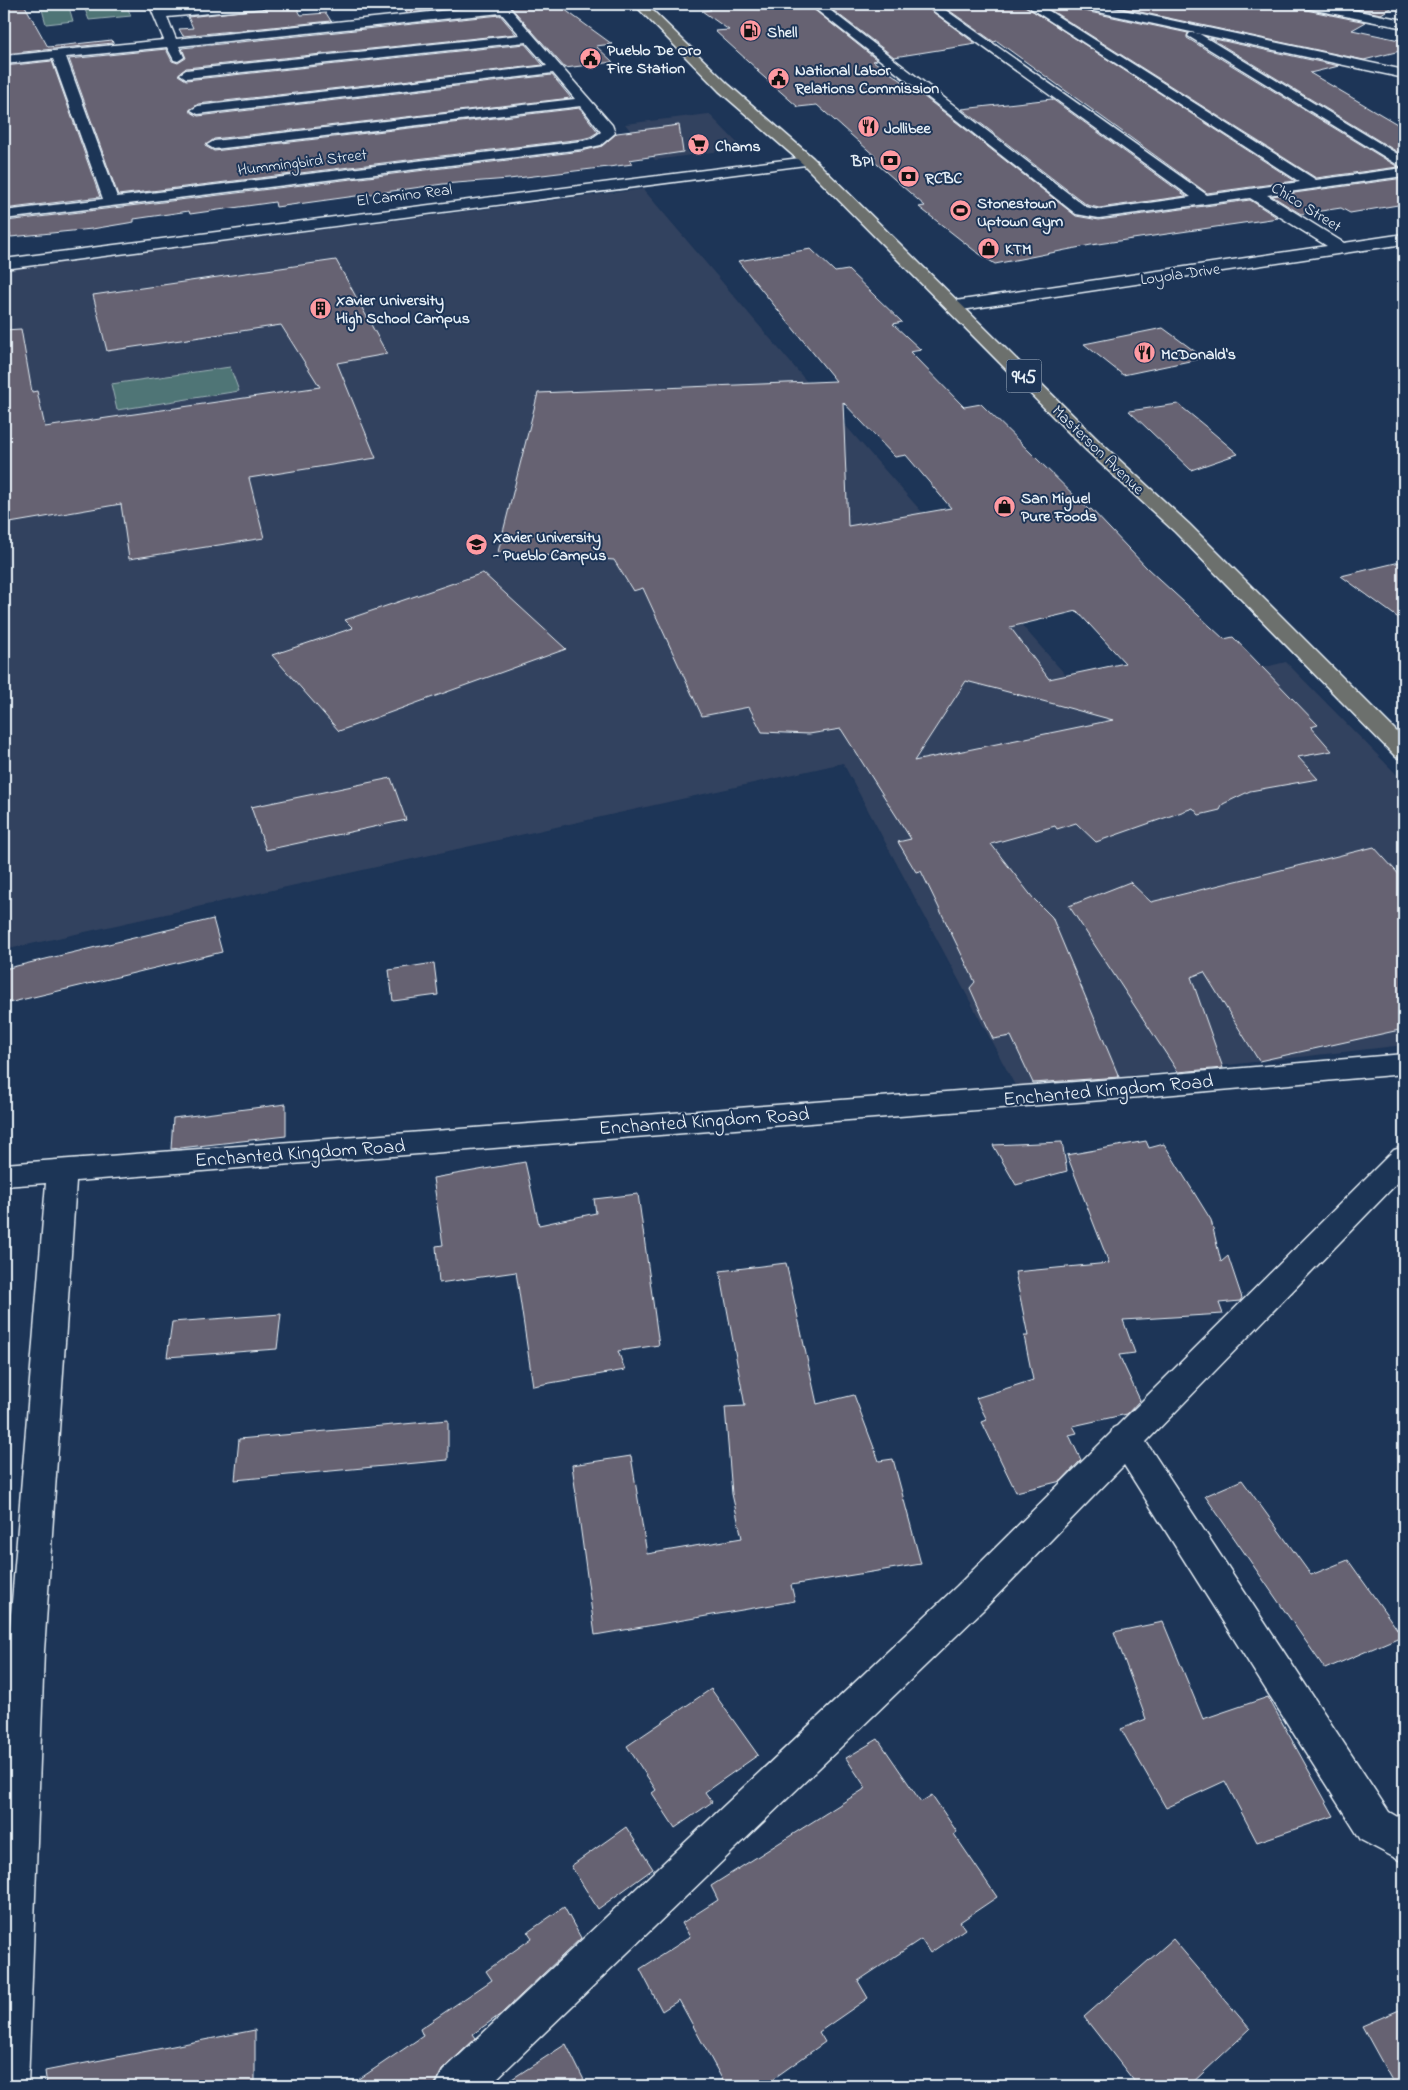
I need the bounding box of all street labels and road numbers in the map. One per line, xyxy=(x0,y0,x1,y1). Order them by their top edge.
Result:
street label: Hummingbird Street xyxy=(236,143,369,183)
street label: Chico Street xyxy=(1266,177,1346,239)
street label: El Camino Real xyxy=(355,178,454,214)
street label: Loyola Drive xyxy=(1139,257,1222,292)
road number: 945 xyxy=(1006,360,1042,392)
street label: Masterson Avenue xyxy=(1046,400,1150,501)
street label: Enchanted Kingdom Road xyxy=(1002,1068,1215,1116)
street label: Enchanted Kingdom Road xyxy=(598,1101,810,1145)
street label: Enchanted Kingdom Road xyxy=(194,1133,406,1177)

